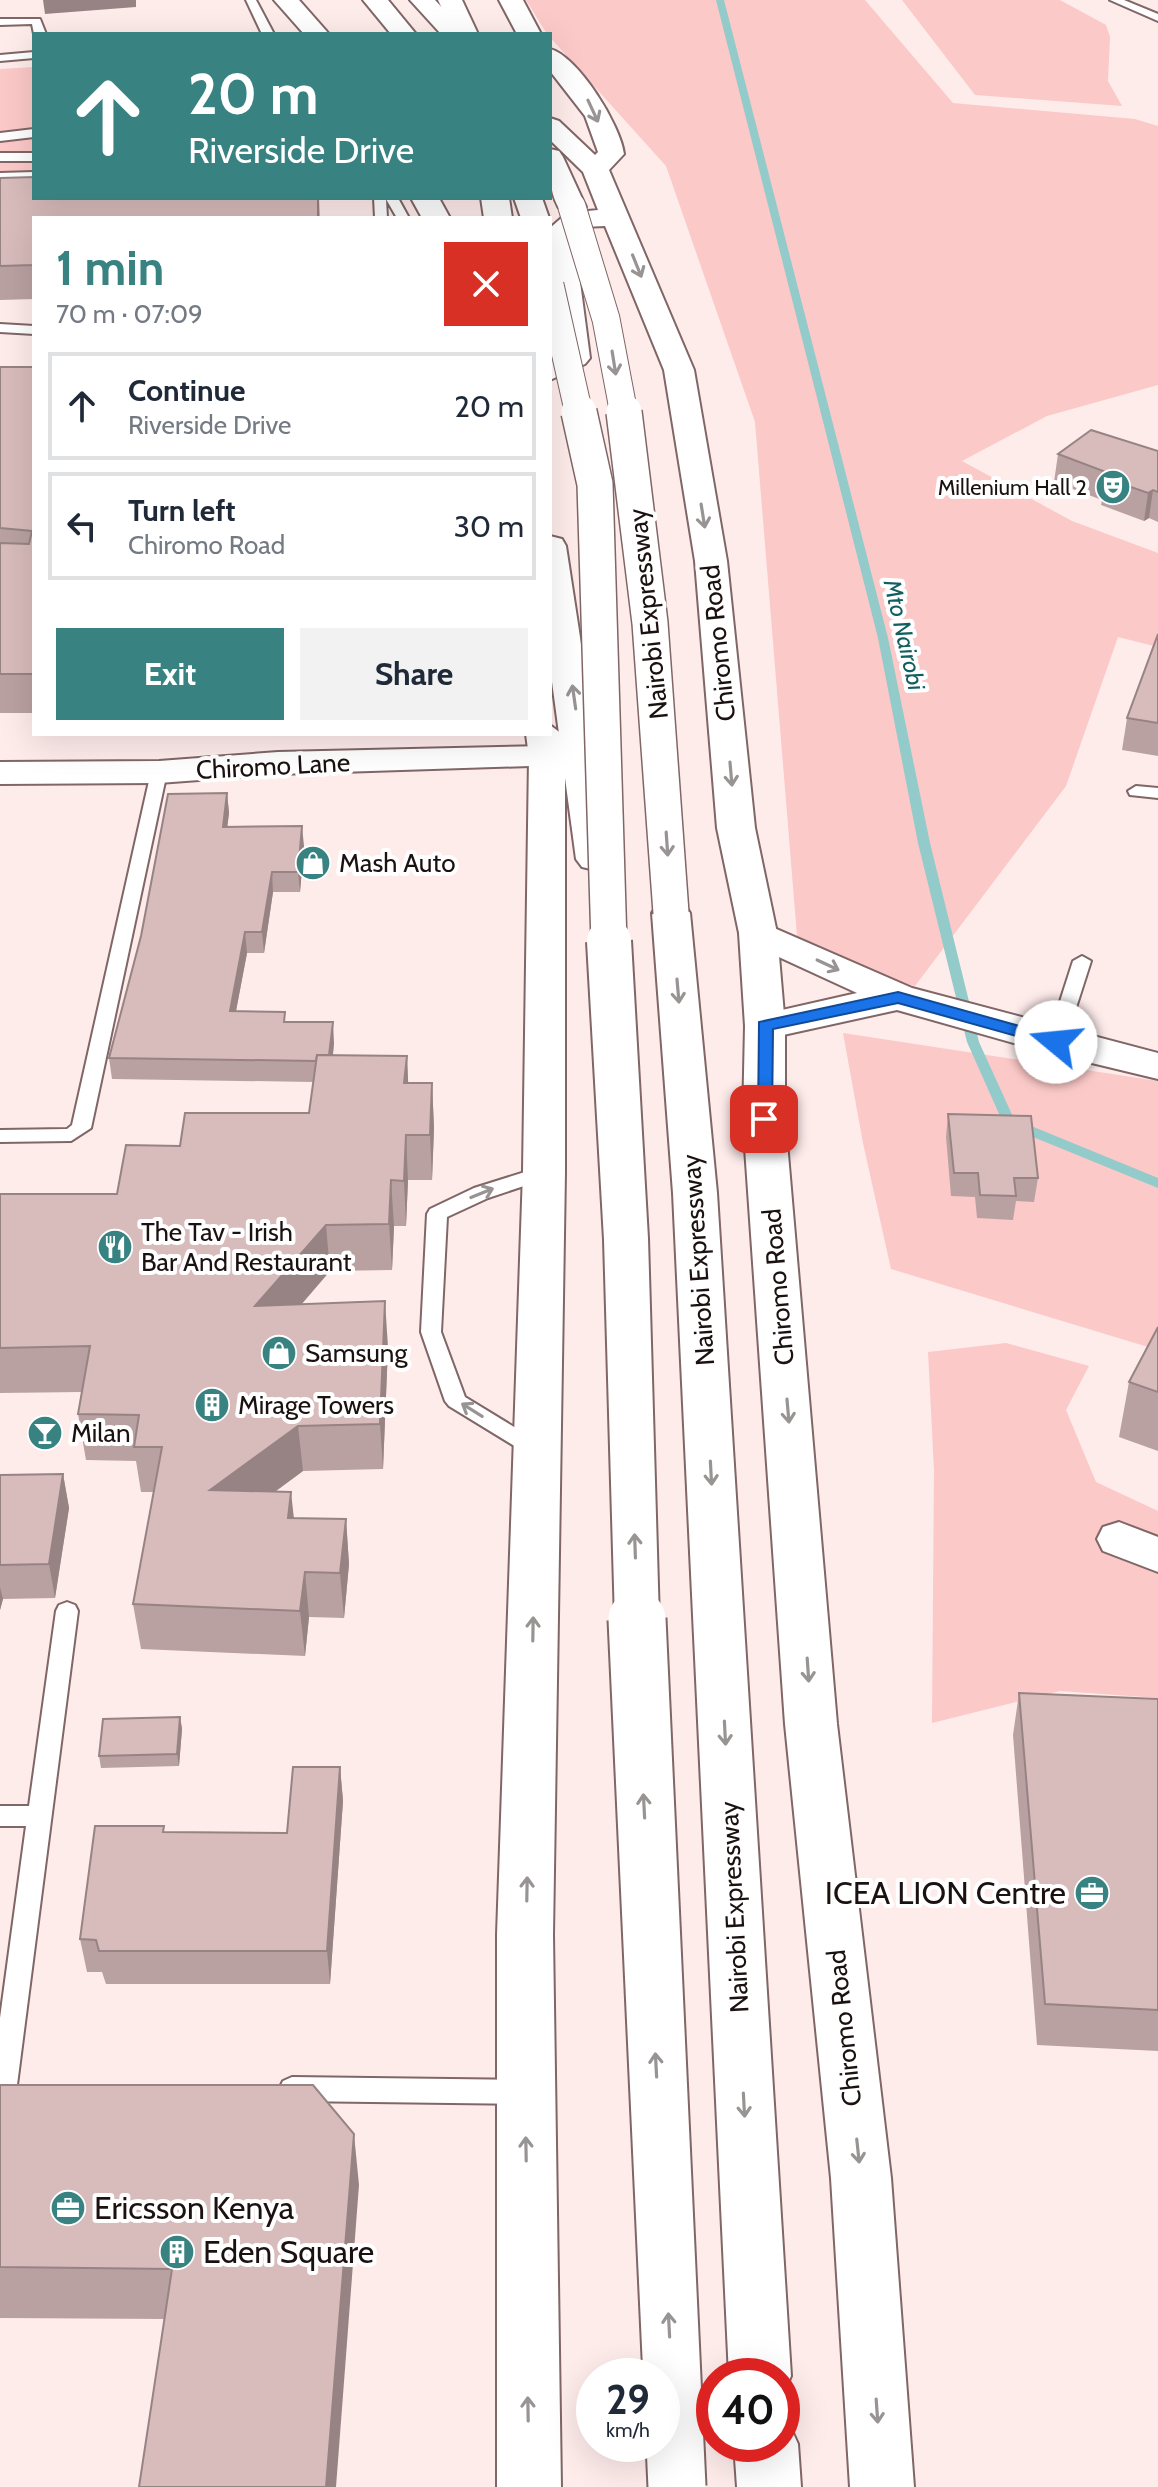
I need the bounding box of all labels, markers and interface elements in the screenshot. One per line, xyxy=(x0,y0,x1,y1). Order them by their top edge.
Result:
text: 20 m xyxy=(188,60,318,128)
icon: ahead xyxy=(56,64,160,168)
one-way arrow xyxy=(586,98,601,122)
text: Riverside Drive xyxy=(188,128,414,172)
text: 1 min xyxy=(56,239,164,297)
button: close xyxy=(444,242,528,326)
one-way arrow xyxy=(630,253,645,278)
text: 70 m · 07:09 xyxy=(56,298,203,330)
one-way arrow xyxy=(607,350,622,375)
text: Continue xyxy=(128,372,245,409)
icon: ahead xyxy=(60,384,104,428)
text: 20 m xyxy=(454,388,524,425)
text: Riverside Drive xyxy=(128,409,291,441)
theatre icon: Millenium Hall 2 xyxy=(1094,468,1132,506)
place label: Millenium Hall 2 xyxy=(938,474,1087,501)
text: Turn left xyxy=(128,492,236,529)
one-way arrow xyxy=(697,502,712,528)
icon: left xyxy=(60,504,104,548)
street label: Nairobi Expressway xyxy=(621,507,675,721)
text: 30 m xyxy=(454,508,524,545)
text: Chiromo Road xyxy=(128,529,285,561)
street label: Chiromo Road xyxy=(694,563,742,723)
water label: Mto Nairobi xyxy=(877,576,932,694)
button: Exit xyxy=(56,628,284,720)
button: Share xyxy=(300,628,528,720)
one-way arrow xyxy=(566,684,581,711)
street label: Chiromo Lane xyxy=(195,746,351,786)
one-way arrow xyxy=(724,760,739,787)
one-way arrow xyxy=(660,830,675,857)
shop icon: Mash Auto xyxy=(294,844,332,882)
place label: Mash Auto xyxy=(339,847,455,879)
one-way arrow xyxy=(816,958,840,973)
one-way arrow xyxy=(671,977,686,1004)
position arrow xyxy=(1014,1000,1098,1084)
pin xyxy=(730,1085,798,1153)
icon: arrive xyxy=(742,1097,786,1141)
street label: Nairobi Expressway xyxy=(675,1153,721,1367)
one-way arrow xyxy=(469,1185,494,1199)
street label: Chiromo Road xyxy=(755,1207,801,1367)
place label: The Tav - Irish Bar And Restaurant xyxy=(141,1216,352,1278)
restaurant icon: The Tav - Irish Bar And Restaurant xyxy=(96,1228,134,1266)
shop icon: Samsung xyxy=(260,1334,298,1372)
place label: Samsung xyxy=(305,1337,408,1369)
building icon: Mirage Towers xyxy=(193,1386,231,1424)
place label: Mirage Towers xyxy=(238,1389,394,1421)
one-way arrow xyxy=(781,1397,796,1424)
one-way arrow xyxy=(461,1402,484,1418)
bar icon: Milan xyxy=(26,1414,64,1452)
place label: Milan xyxy=(71,1417,131,1449)
one-way arrow xyxy=(704,1459,719,1486)
one-way arrow xyxy=(627,1533,643,1560)
one-way arrow xyxy=(526,1616,541,1643)
one-way arrow xyxy=(801,1656,816,1683)
one-way arrow xyxy=(718,1719,733,1746)
one-way arrow xyxy=(636,1793,651,1820)
street label: Nairobi Expressway xyxy=(712,1800,756,2014)
place label: ICEA LION Centre xyxy=(825,1873,1066,1912)
office icon: ICEA LION Centre xyxy=(1073,1874,1111,1912)
one-way arrow xyxy=(519,1876,534,1903)
street label: Chiromo Road xyxy=(820,1948,868,2108)
one-way arrow xyxy=(649,2052,664,2079)
one-way arrow xyxy=(736,2091,751,2118)
one-way arrow xyxy=(518,2136,534,2163)
one-way arrow xyxy=(850,2137,865,2164)
place label: Ericsson Kenya xyxy=(94,2188,295,2227)
office icon: Ericsson Kenya xyxy=(49,2189,87,2227)
place label: Eden Square xyxy=(203,2232,374,2271)
building icon: Eden Square xyxy=(158,2233,196,2271)
one-way arrow xyxy=(661,2312,676,2339)
speed limit sign: 40 xyxy=(696,2358,800,2462)
text: 29 xyxy=(606,2375,650,2424)
one-way arrow xyxy=(521,2396,536,2423)
one-way arrow xyxy=(870,2397,885,2423)
text: km/h xyxy=(606,2418,650,2442)

